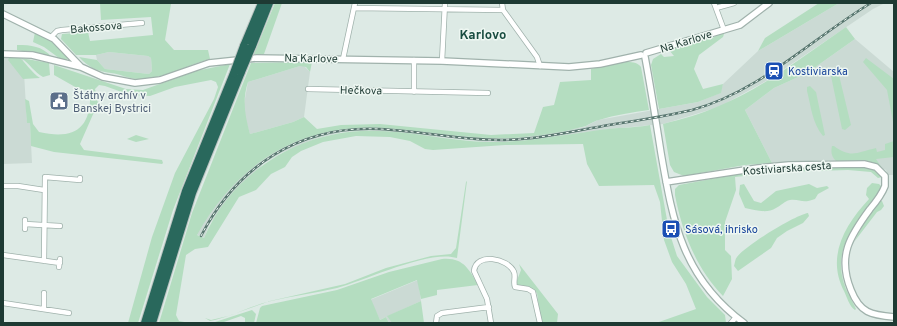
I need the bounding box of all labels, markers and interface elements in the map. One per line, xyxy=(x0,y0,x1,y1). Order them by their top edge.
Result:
street label: Bakossova xyxy=(70,19,123,37)
street label: Na Karlove xyxy=(659,27,714,56)
district label: Karlovo xyxy=(460,28,506,44)
street label: Na Karlove xyxy=(284,52,338,66)
station icon: Kostiviarska xyxy=(763,60,785,82)
place label: Kostiviarska xyxy=(788,65,848,79)
street label: Hečkova xyxy=(340,84,382,98)
place label: Štátny archív v Banskej Bystrici xyxy=(73,88,151,116)
public building icon: Štátny archív v Banskej Bystrici xyxy=(48,90,70,112)
street label: Kostiviarska cesta xyxy=(742,159,832,179)
bus stop icon: Sásová, ihrisko xyxy=(660,218,682,240)
place label: Sásová, ihrisko xyxy=(685,223,758,237)

